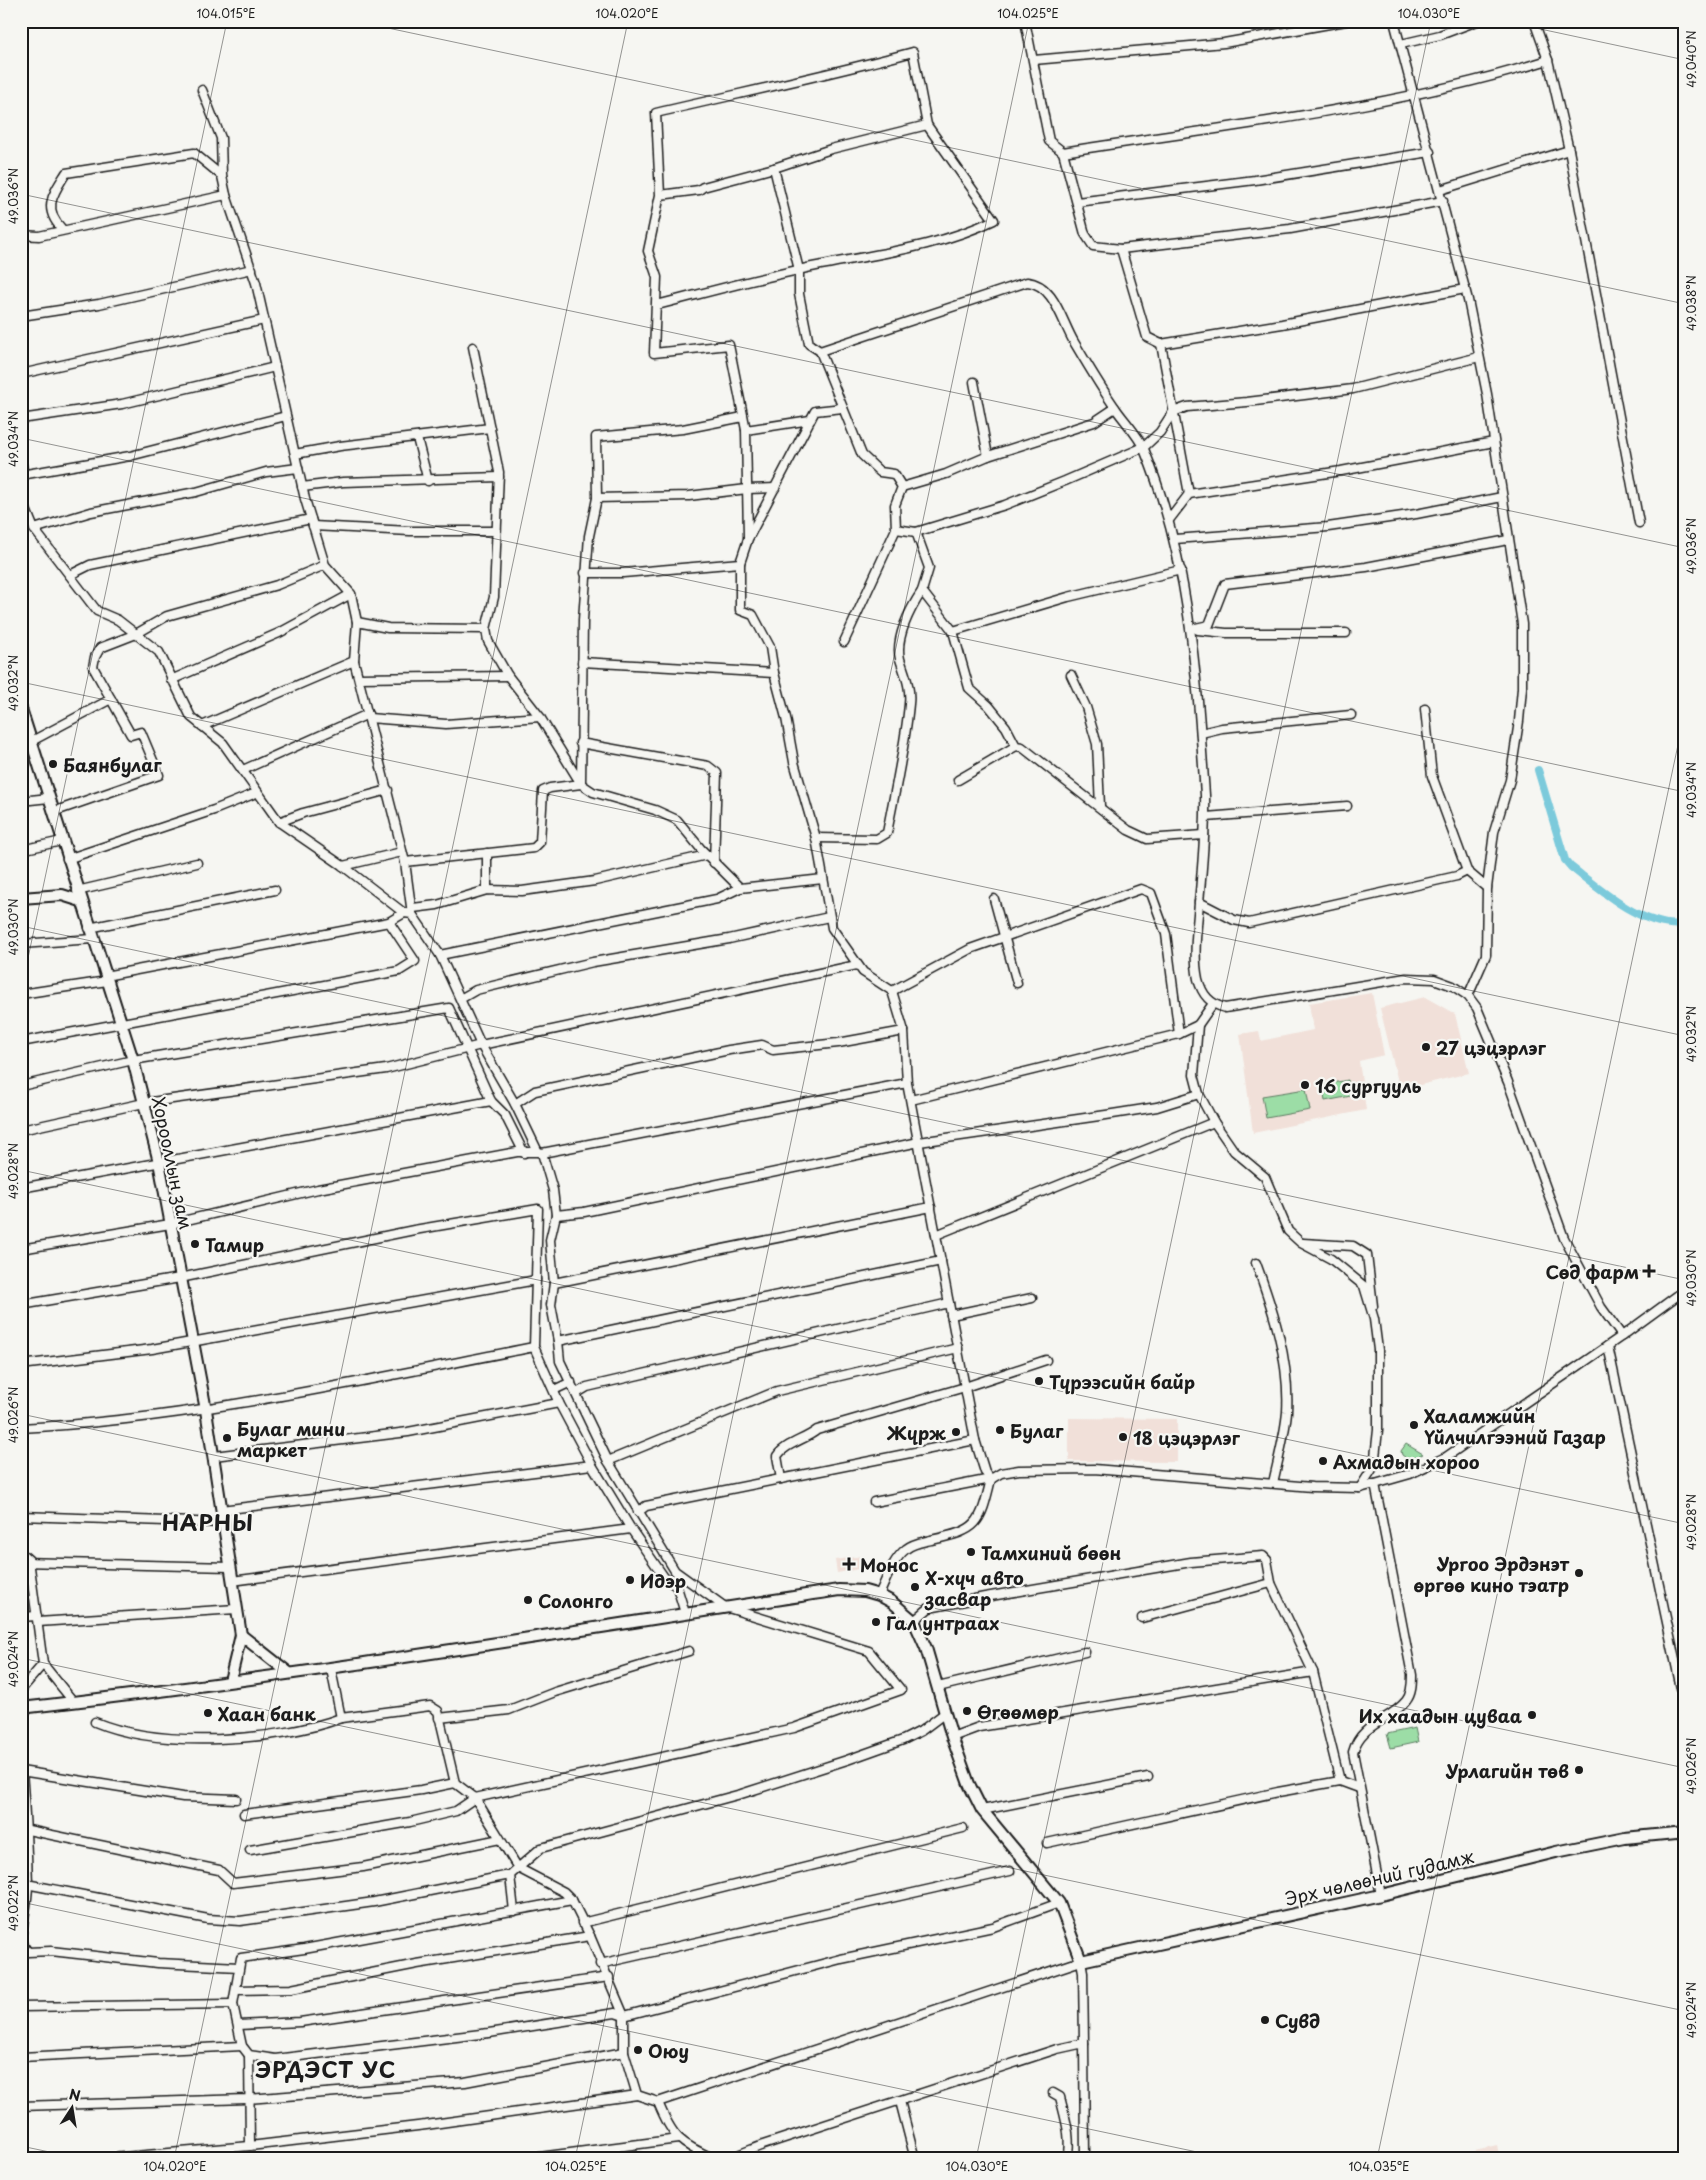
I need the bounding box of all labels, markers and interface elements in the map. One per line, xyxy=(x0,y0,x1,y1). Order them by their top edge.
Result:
text: 104.015°E xyxy=(196,4,256,22)
text: 104.020°E xyxy=(595,4,659,22)
text: 104.025°E xyxy=(997,4,1059,22)
text: 104.030°E xyxy=(1398,4,1460,22)
text: 49.040°N xyxy=(1682,30,1700,88)
text: 49.036°N xyxy=(4,168,22,224)
text: 49.038°N xyxy=(1682,275,1700,331)
text: 49.034°N xyxy=(4,411,22,467)
text: 49.036°N xyxy=(1682,518,1700,574)
text: 49.032°N xyxy=(4,655,22,711)
place label: Баянбулаг xyxy=(63,751,162,778)
marker: Баянбулаг xyxy=(47,758,59,770)
text: 49.034°N xyxy=(1682,762,1700,818)
text: 49.030°N xyxy=(4,898,22,956)
text: 49.032°N xyxy=(1682,1006,1700,1062)
place label: 27 цэцэрлэг xyxy=(1436,1034,1546,1061)
marker: 27 цэцэрлэг xyxy=(1420,1041,1432,1053)
place label: 16 сургууль xyxy=(1315,1072,1422,1099)
marker: 16 сургууль xyxy=(1299,1079,1311,1091)
street label: Хорооллын зам xyxy=(146,1094,200,1232)
text: 49.028°N xyxy=(4,1143,22,1199)
place label: Тамир xyxy=(205,1231,264,1258)
marker: Тамир xyxy=(189,1238,201,1250)
text: 49.030°N xyxy=(1682,1249,1700,1307)
place label: Сөд фарм xyxy=(1546,1258,1639,1285)
marker: Сөд фарм xyxy=(1643,1265,1655,1277)
place label: Түрээсийн байр xyxy=(1049,1368,1195,1395)
marker: Түрээсийн байр xyxy=(1033,1375,1045,1387)
text: 49.026°N xyxy=(4,1387,22,1443)
place label: Халамжийн Үйлчилгээний Газар xyxy=(1424,1402,1606,1450)
place label: Булаг мини маркет xyxy=(237,1415,346,1463)
place label: Булаг xyxy=(1010,1417,1064,1444)
place label: Жүрж xyxy=(886,1419,946,1446)
marker: Халамжийн Үйлчилгээний Газар xyxy=(1408,1419,1420,1431)
marker: Булаг xyxy=(994,1424,1006,1436)
place label: 18 цэцэрлэг xyxy=(1133,1424,1241,1451)
marker: Жүрж xyxy=(950,1426,962,1438)
marker: 18 цэцэрлэг xyxy=(1117,1431,1129,1443)
marker: Булаг мини маркет xyxy=(221,1432,233,1444)
place label: Ахмадын хороо xyxy=(1333,1448,1480,1475)
marker: Ахмадын хороо xyxy=(1317,1455,1329,1467)
text: 49.028°N xyxy=(1682,1494,1700,1550)
district label: НАРНЫ xyxy=(162,1505,254,1538)
place label: Тамхиний бөөн xyxy=(981,1539,1121,1566)
marker: Тамхиний бөөн xyxy=(965,1546,977,1558)
place label: Ургоо Эрдэнэт өргөө кино тэатр xyxy=(1414,1550,1570,1598)
place label: Монос xyxy=(860,1551,919,1578)
marker: Монос xyxy=(842,1557,856,1571)
place label: Х-хүч авто засвар xyxy=(924,1564,1024,1612)
place label: Идэр xyxy=(640,1567,686,1594)
marker: Ургоо Эрдэнэт өргөө кино тэатр xyxy=(1573,1567,1585,1579)
marker: Идэр xyxy=(624,1574,636,1586)
marker: Х-хүч авто засвар xyxy=(909,1581,921,1593)
place label: Солонго xyxy=(538,1587,614,1614)
marker: Солонго xyxy=(522,1594,534,1606)
place label: Гал унтраах xyxy=(886,1609,999,1636)
marker: Гал унтраах xyxy=(870,1616,882,1628)
text: 49.024°N xyxy=(4,1631,22,1687)
place label: Өгөөмөр xyxy=(977,1698,1059,1725)
place label: Хаан банк xyxy=(218,1700,316,1727)
place label: Их хаадын цуваа xyxy=(1359,1702,1523,1729)
marker: Өгөөмөр xyxy=(961,1705,973,1717)
marker: Хаан банк xyxy=(202,1707,214,1719)
marker: Их хаадын цуваа xyxy=(1526,1709,1538,1721)
text: 49.026°N xyxy=(1682,1738,1700,1794)
place label: Урлагийн төв xyxy=(1445,1757,1569,1784)
marker: Урлагийн төв xyxy=(1573,1764,1585,1776)
street label: Эрх чөлөөний гудамж xyxy=(1282,1842,1477,1912)
text: 49.022°N xyxy=(4,1875,22,1931)
text: 49.024°N xyxy=(1682,1982,1700,2038)
place label: Сувд xyxy=(1275,2007,1320,2034)
marker: Сувд xyxy=(1259,2014,1271,2026)
place label: Оюу xyxy=(648,2037,689,2064)
marker: Оюу xyxy=(632,2044,644,2056)
district label: ЭРДЭСТ УС xyxy=(255,2052,396,2085)
north arrow xyxy=(48,2082,98,2132)
text: N xyxy=(67,2083,82,2106)
text: 104.020°E xyxy=(143,2157,207,2175)
text: 104.025°E xyxy=(545,2157,607,2175)
text: 104.030°E xyxy=(946,2157,1008,2175)
text: 104.035°E xyxy=(1348,2157,1410,2175)

